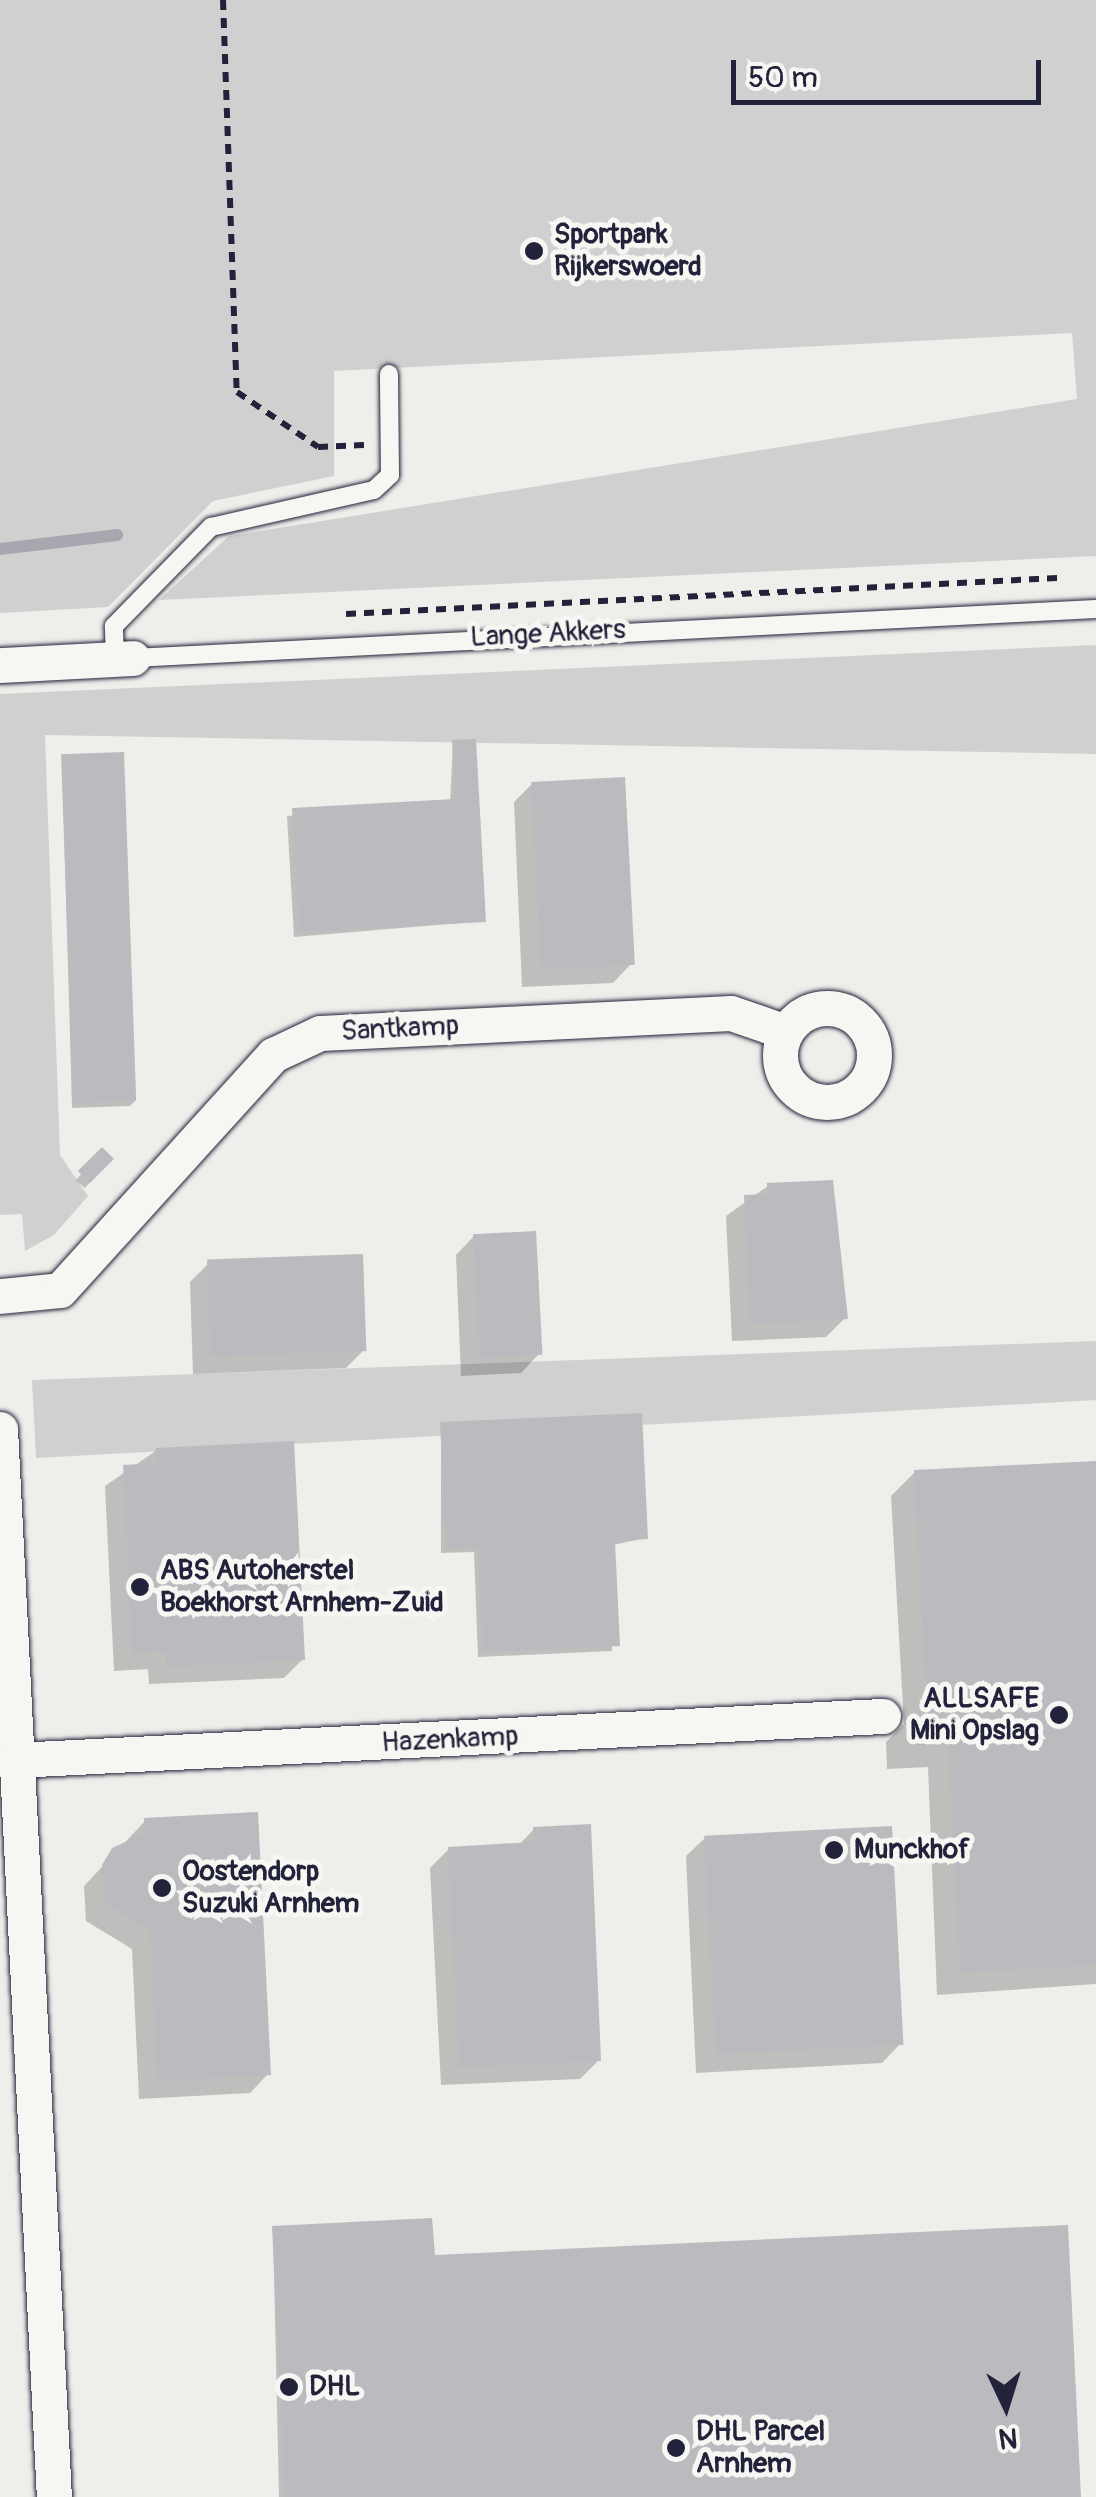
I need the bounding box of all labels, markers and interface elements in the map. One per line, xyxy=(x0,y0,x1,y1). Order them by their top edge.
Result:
scale bar xyxy=(736,40,1046,102)
text: 50 m xyxy=(748,59,818,96)
place label: Sportpark Rijkerswoerd xyxy=(554,218,702,284)
marker: Sportpark Rijkerswoerd xyxy=(523,240,545,262)
street label: Lange Akkers xyxy=(469,613,627,655)
street label: Santkamp xyxy=(340,1009,460,1049)
place label: ABS Autoherstel Boekhorst Arnhem-Zuid xyxy=(160,1554,444,1620)
marker: ABS Autoherstel Boekhorst Arnhem-Zuid xyxy=(129,1576,151,1598)
place label: ALLSAFE Mini Opslag xyxy=(910,1682,1039,1748)
marker: ALLSAFE Mini Opslag xyxy=(1048,1704,1070,1726)
street label: Hazenkamp xyxy=(381,1720,519,1760)
place label: Munckhof xyxy=(854,1833,970,1867)
marker: Munckhof xyxy=(823,1839,845,1861)
place label: Oostendorp Suzuki Arnhem xyxy=(182,1855,359,1921)
marker: Oostendorp Suzuki Arnhem xyxy=(151,1877,173,1899)
north arrow xyxy=(956,2357,1056,2457)
place label: DHL xyxy=(309,2370,360,2404)
marker: DHL xyxy=(278,2376,300,2398)
place label: DHL Parcel Arnhem xyxy=(696,2415,825,2481)
text: N xyxy=(997,2419,1019,2456)
marker: DHL Parcel Arnhem xyxy=(665,2437,687,2459)

